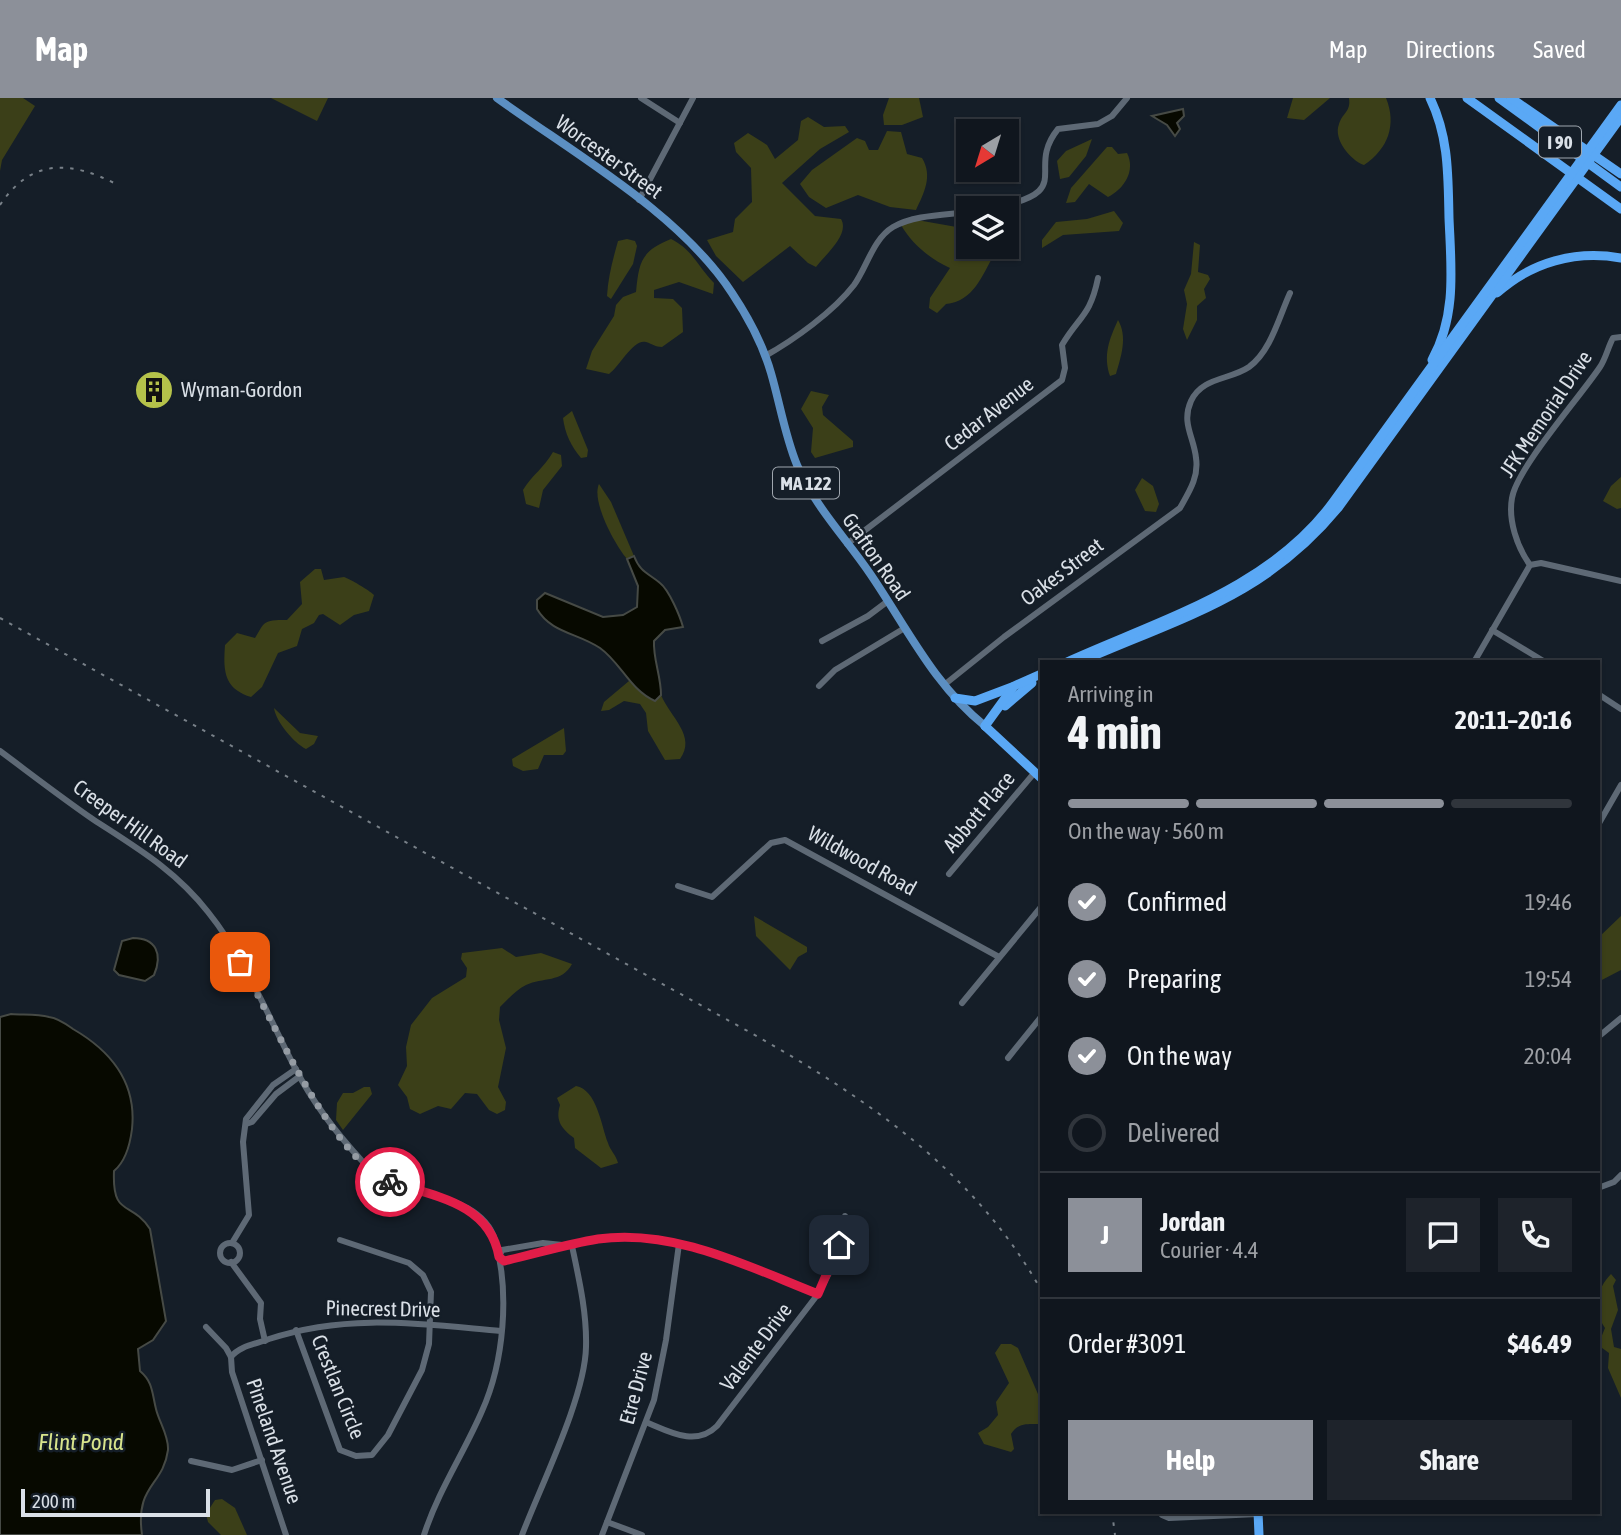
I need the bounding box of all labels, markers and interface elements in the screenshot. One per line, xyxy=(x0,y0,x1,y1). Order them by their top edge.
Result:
text: Map xyxy=(35,30,88,68)
text: Map xyxy=(1329,36,1367,63)
text: Directions xyxy=(1405,36,1495,63)
text: Saved xyxy=(1533,36,1586,63)
street label: Worcester Street xyxy=(552,109,668,203)
north arrow xyxy=(956,119,1018,182)
map controls xyxy=(956,119,1019,259)
road number: I 90 xyxy=(1539,126,1581,158)
button: layers xyxy=(956,196,1019,259)
street label: JFK Memorial Drive xyxy=(1494,346,1596,481)
building icon: Wyman-Gordon xyxy=(133,369,175,411)
street label: Cedar Avenue xyxy=(939,371,1037,455)
place label: Wyman-Gordon xyxy=(181,377,302,401)
road number: MA 122 xyxy=(773,468,839,498)
street label: Grafton Road xyxy=(838,508,916,605)
street label: Oakes Street xyxy=(1016,533,1107,610)
text: Arriving in xyxy=(1068,681,1154,707)
text: 20:11–20:16 xyxy=(1455,705,1572,735)
text: 4 min xyxy=(1068,706,1162,759)
street label: Abbott Place xyxy=(938,766,1019,857)
street label: Creeper Hill Road xyxy=(69,774,192,872)
text: On the way · 560 m xyxy=(1068,818,1224,844)
street label: Wildwood Road xyxy=(804,820,921,900)
icon: check xyxy=(1068,883,1106,921)
text: Confirmed xyxy=(1127,887,1227,917)
text: 19:46 xyxy=(1525,889,1572,915)
pin xyxy=(210,932,270,992)
icon: bag xyxy=(221,943,259,981)
icon: check xyxy=(1068,960,1106,998)
text: Preparing xyxy=(1127,964,1221,994)
text: 19:54 xyxy=(1525,966,1572,992)
icon: check xyxy=(1068,1037,1106,1075)
text: On the way xyxy=(1127,1041,1232,1071)
text: 20:04 xyxy=(1524,1043,1572,1069)
text: Delivered xyxy=(1127,1118,1220,1148)
courier xyxy=(355,1147,425,1217)
icon: bike xyxy=(371,1163,409,1201)
button: chat xyxy=(1406,1198,1480,1272)
button: phone xyxy=(1498,1198,1572,1272)
text: Jordan xyxy=(1160,1207,1225,1237)
pin xyxy=(809,1215,869,1275)
text: J xyxy=(1101,1220,1109,1250)
icon: home xyxy=(820,1226,858,1264)
text: Courier · 4.4 xyxy=(1160,1237,1259,1263)
street label: Pinecrest Drive xyxy=(325,1295,441,1321)
street label: Valente Drive xyxy=(714,1298,796,1395)
text: Order #3091 xyxy=(1068,1329,1187,1359)
text: $46.49 xyxy=(1508,1329,1572,1359)
street label: Crestlan Circle xyxy=(307,1331,371,1442)
street label: Etre Drive xyxy=(614,1349,656,1427)
street label: Pineland Avenue xyxy=(242,1375,308,1506)
button: Help xyxy=(1068,1420,1313,1500)
button: Share xyxy=(1327,1420,1572,1500)
water label: Flint Pond xyxy=(38,1429,124,1455)
scale bar xyxy=(21,1486,210,1518)
text: 200 m xyxy=(32,1490,75,1512)

